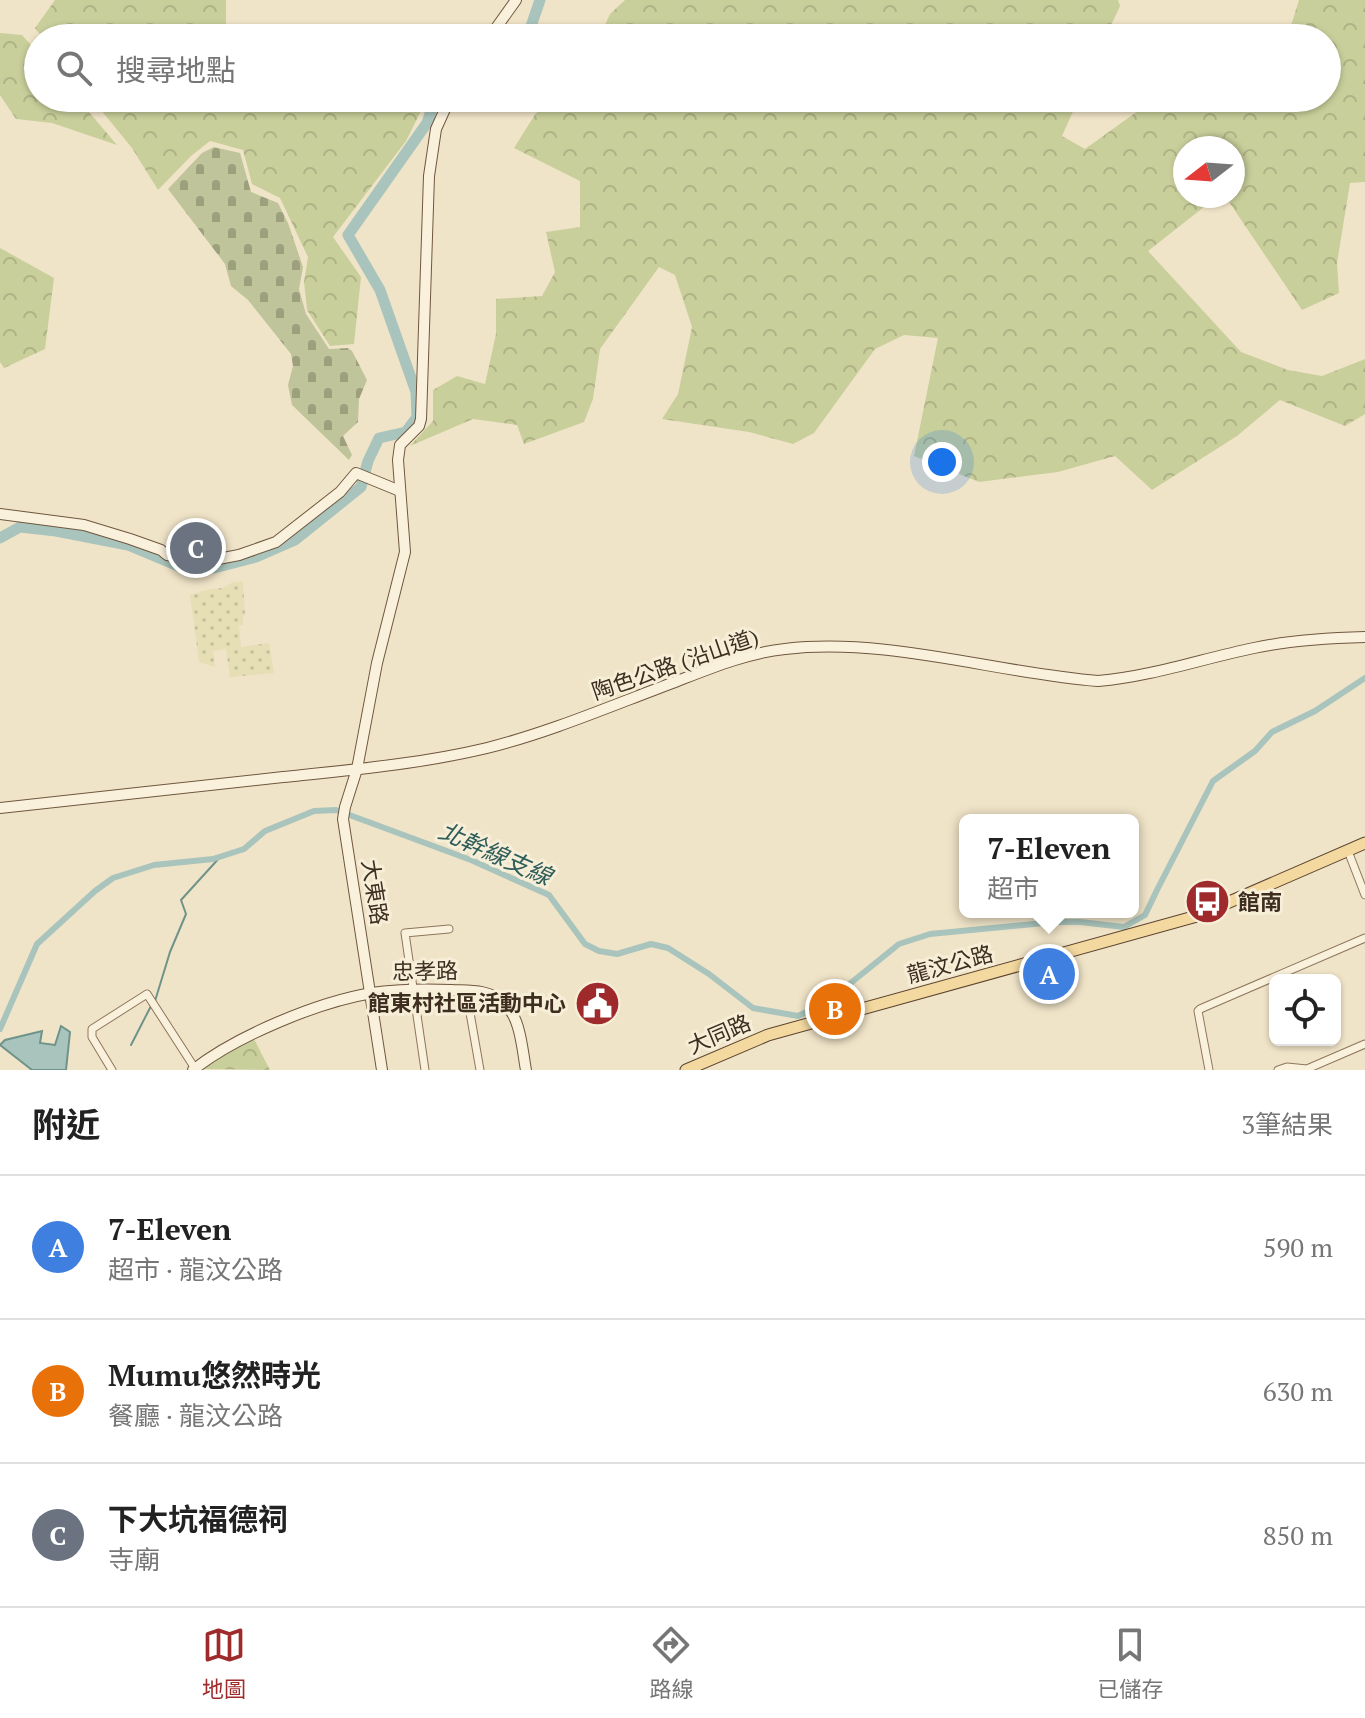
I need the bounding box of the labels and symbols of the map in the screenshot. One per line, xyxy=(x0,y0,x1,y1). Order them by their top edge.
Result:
north arrow xyxy=(1173,136,1245,208)
your location xyxy=(922,442,962,482)
pin: C xyxy=(170,518,222,578)
street label: 陶色公路 (沿山道) xyxy=(588,621,762,706)
water label: 北幹線支線 xyxy=(434,814,559,893)
street label: 大東路 xyxy=(356,857,395,927)
bus stop icon: 館南 xyxy=(1183,878,1231,926)
place label: 館南 xyxy=(1238,887,1282,916)
street label: 龍汶公路 xyxy=(904,938,996,989)
pin: A xyxy=(1023,944,1075,1004)
street label: 忠孝路 xyxy=(392,955,458,986)
public building icon: 館東村社區活動中心 xyxy=(573,979,621,1027)
pin: B xyxy=(809,979,861,1039)
place label: 館東村社區活動中心 xyxy=(368,988,566,1017)
street label: 大同路 xyxy=(683,1007,755,1060)

